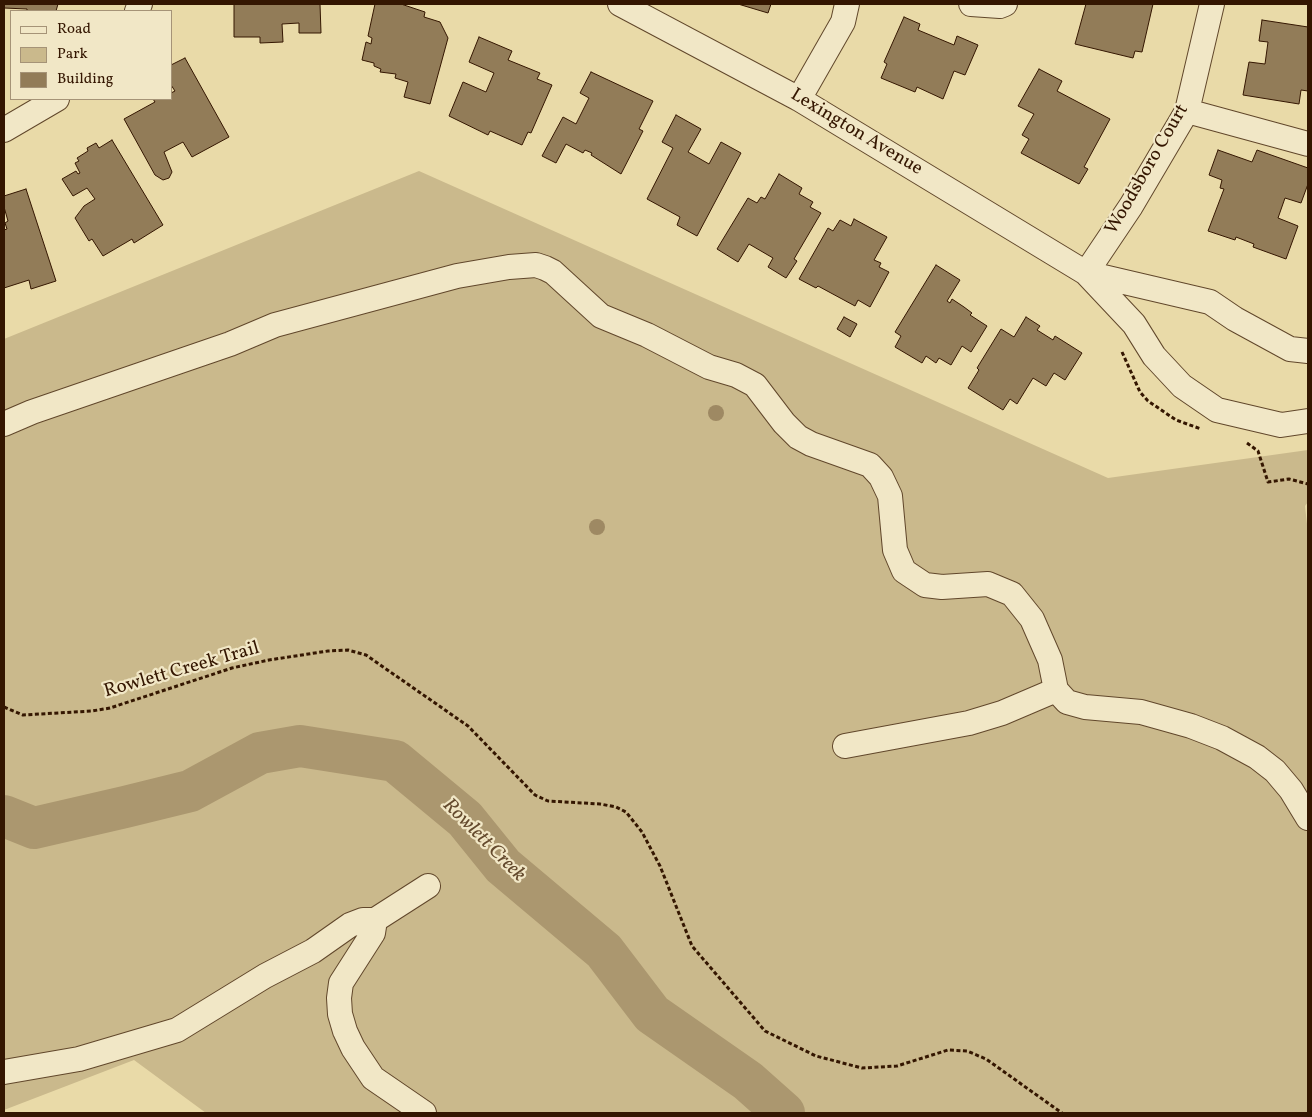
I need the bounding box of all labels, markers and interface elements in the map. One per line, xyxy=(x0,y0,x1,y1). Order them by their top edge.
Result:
legend xyxy=(10,10,172,100)
text: Road xyxy=(57,19,91,40)
text: Park xyxy=(57,44,88,65)
text: Building xyxy=(57,69,113,90)
street label: Lexington Avenue xyxy=(786,85,926,181)
street label: Woodsboro Court xyxy=(1101,101,1195,239)
street label: Rowlett Creek Trail xyxy=(102,638,262,704)
water label: Rowlett Creek xyxy=(436,794,530,888)

